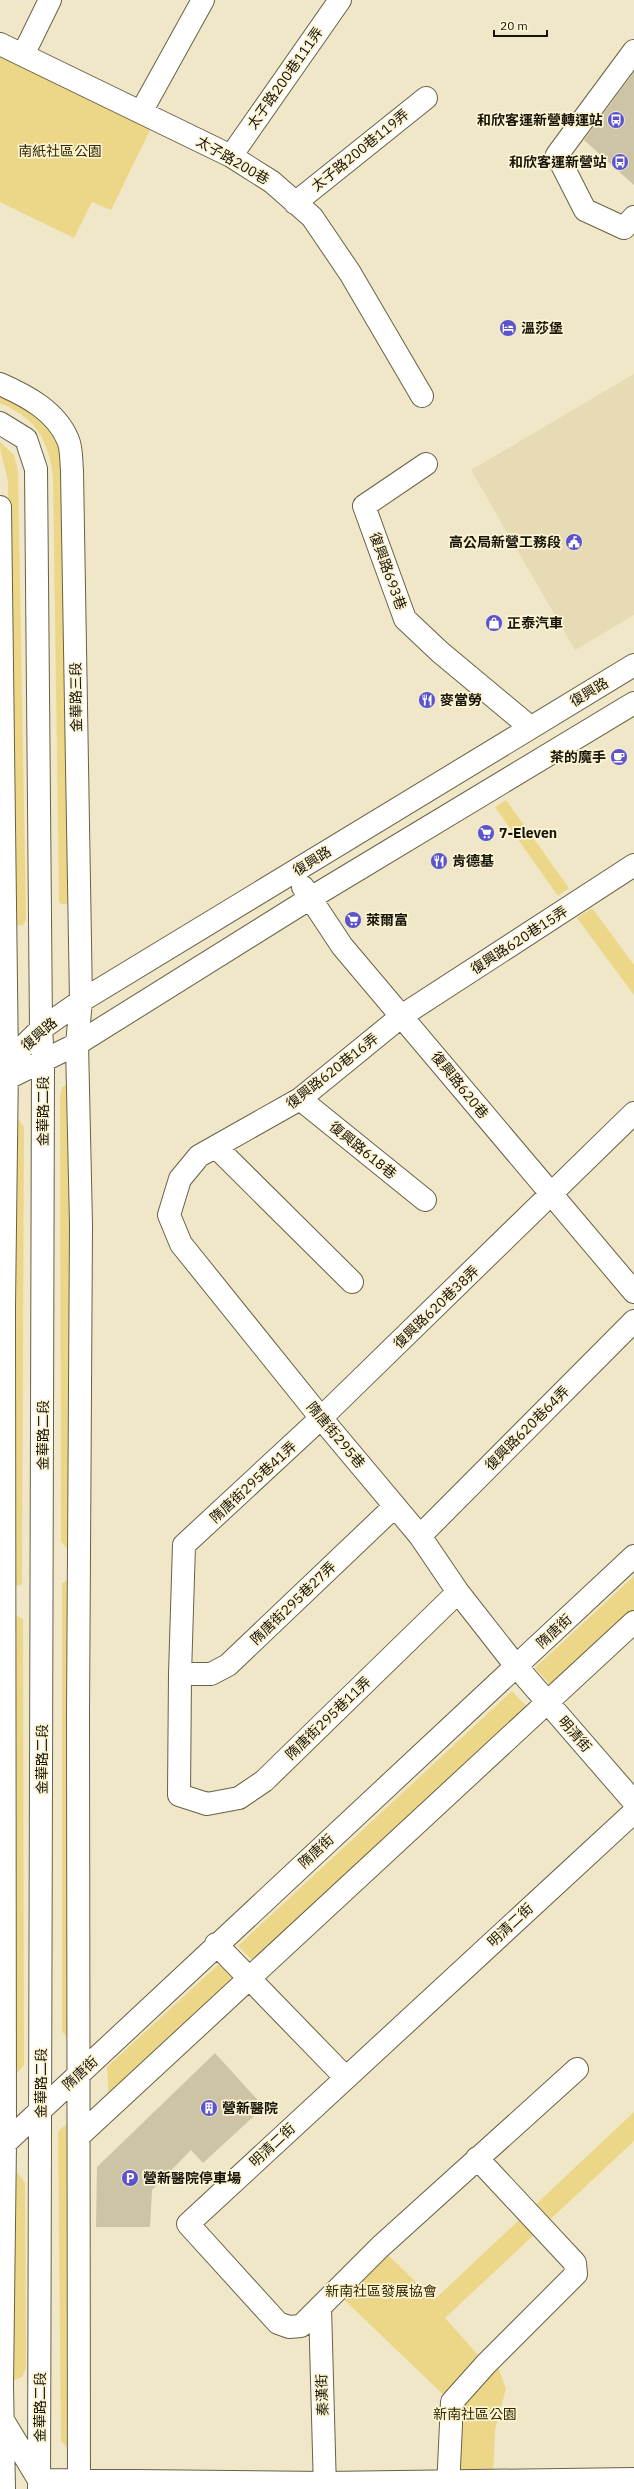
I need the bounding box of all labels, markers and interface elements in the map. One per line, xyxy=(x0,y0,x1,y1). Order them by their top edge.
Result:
scale bar xyxy=(494,12,547,38)
text: 20 m xyxy=(500,18,528,33)
street label: 太子路200巷111弄 xyxy=(243,24,327,132)
street label: 太子路200巷119弄 xyxy=(308,105,412,195)
bus stop icon: 和欣客運新營轉運站 xyxy=(606,110,626,130)
place label: 和欣客運新營轉運站 xyxy=(477,111,603,129)
street label: 太子路200巷 xyxy=(193,132,273,188)
park label: 南紙社區公園 xyxy=(18,142,102,160)
bus stop icon: 和欣客運新營站 xyxy=(610,152,630,172)
place label: 和欣客運新營站 xyxy=(509,153,607,171)
hotel icon: 溫莎堡 xyxy=(498,318,518,338)
place label: 溫莎堡 xyxy=(521,319,563,337)
street label: 復興路693巷 xyxy=(366,530,410,612)
public building icon: 高公局新營工務段 xyxy=(564,532,584,552)
place label: 高公局新營工務段 xyxy=(449,533,561,551)
shop icon: 正泰汽車 xyxy=(484,613,504,633)
place label: 正泰汽車 xyxy=(507,614,563,632)
street label: 金華路三段 xyxy=(66,662,86,732)
street label: 復興路 xyxy=(566,673,612,711)
restaurant icon: 麥當勞 xyxy=(417,690,437,710)
place label: 麥當勞 xyxy=(440,691,482,709)
cafe icon: 茶的魔手 xyxy=(609,747,629,767)
place label: 茶的魔手 xyxy=(550,748,606,766)
supermarket icon: 7-Eleven xyxy=(476,823,496,843)
place label: 7-Eleven xyxy=(499,824,557,842)
street label: 復興路 xyxy=(289,842,335,880)
restaurant icon: 肯德基 xyxy=(429,851,449,871)
place label: 肯德基 xyxy=(452,852,494,870)
street label: 復興路620巷15弄 xyxy=(467,902,571,978)
supermarket icon: 萊爾富 xyxy=(343,910,363,930)
place label: 萊爾富 xyxy=(366,911,408,929)
street label: 復興路 xyxy=(17,1013,61,1055)
street label: 復興路620巷16弄 xyxy=(282,1029,382,1113)
street label: 復興路620巷 xyxy=(427,1048,493,1122)
street label: 金華路二段 xyxy=(34,1076,52,1146)
street label: 復興路618巷 xyxy=(326,1117,400,1183)
street label: 復興路620巷38弄 xyxy=(389,1262,483,1352)
street label: 復興路620巷64弄 xyxy=(481,1382,573,1474)
street label: 隋唐街295巷 xyxy=(303,1398,369,1472)
street label: 金華路二段 xyxy=(34,1400,52,1470)
street label: 隋唐街295巷41弄 xyxy=(206,1437,300,1527)
street label: 隋唐街295巷27弄 xyxy=(246,1558,340,1648)
street label: 隋唐街 xyxy=(533,1610,575,1652)
street label: 隋唐街295巷11弄 xyxy=(281,1673,375,1763)
street label: 明清街 xyxy=(554,1712,596,1756)
street label: 金華路二段 xyxy=(33,1724,51,1794)
street label: 隋唐街 xyxy=(295,1830,337,1872)
street label: 明清二街 xyxy=(483,1899,537,1951)
street label: 金華路二段 xyxy=(32,2048,50,2118)
street label: 隋唐街 xyxy=(59,2052,101,2094)
building icon: 營新醫院 xyxy=(199,2098,219,2118)
place label: 營新醫院 xyxy=(222,2099,278,2117)
street label: 明清二街 xyxy=(245,2119,299,2171)
parking icon: 營新醫院停車場 xyxy=(120,2168,140,2188)
place label: 營新醫院停車場 xyxy=(143,2169,241,2187)
park label: 新南社區發展協會 xyxy=(325,2282,437,2300)
street label: 金華路二段 xyxy=(31,2372,49,2442)
street label: 秦漢街 xyxy=(312,2374,332,2416)
park label: 新南社區公園 xyxy=(433,2405,517,2423)

